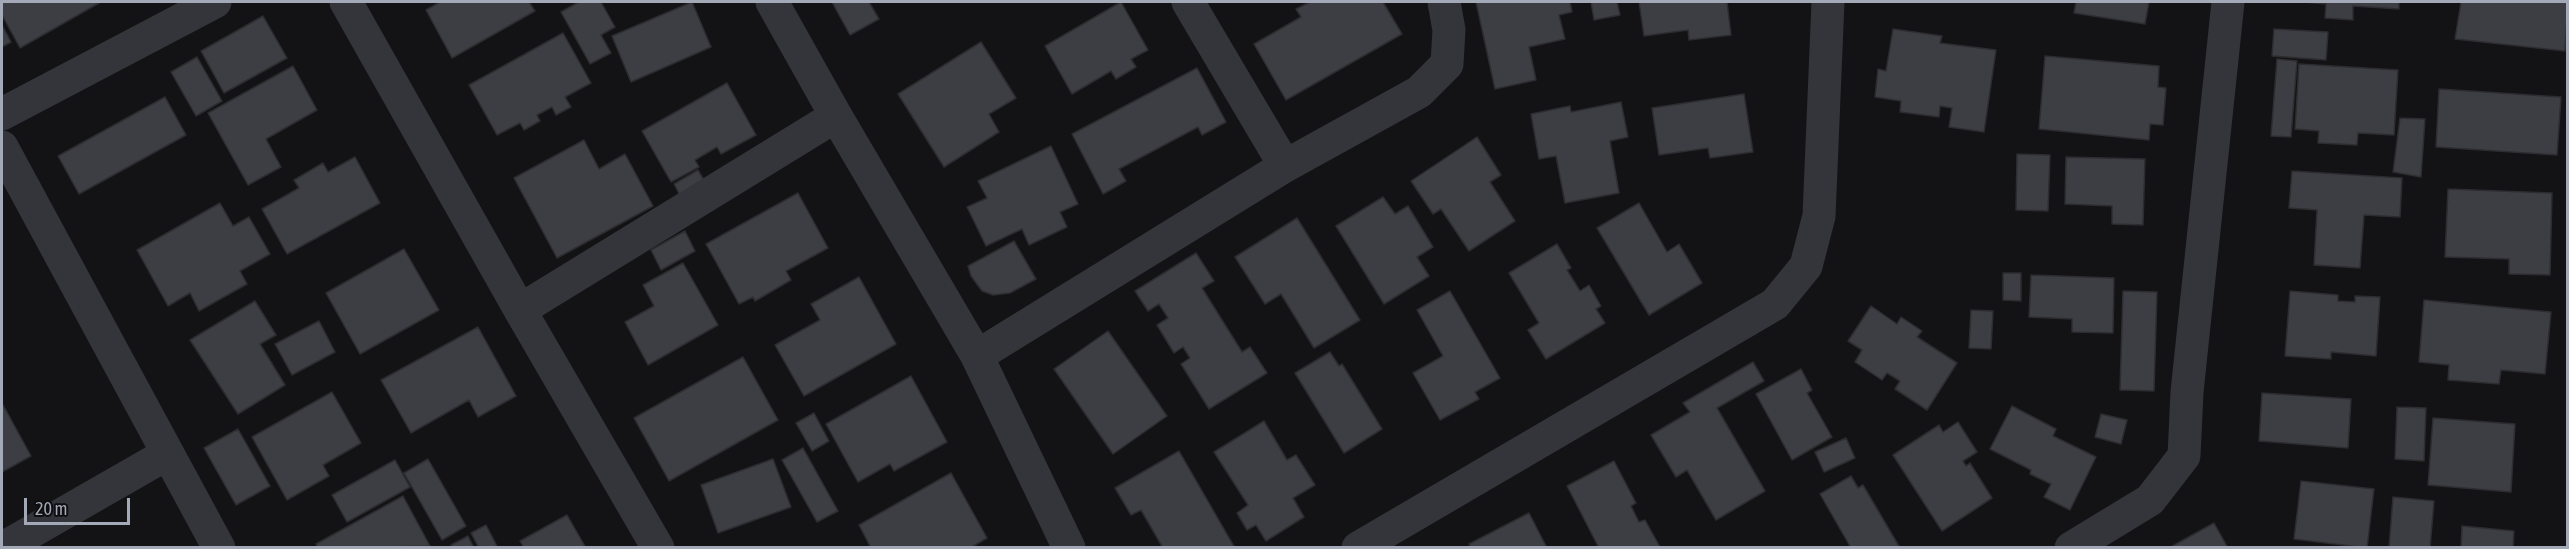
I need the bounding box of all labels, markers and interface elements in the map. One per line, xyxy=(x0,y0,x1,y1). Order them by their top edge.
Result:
scale bar xyxy=(27,486,134,524)
text: 20 m xyxy=(35,498,67,519)

